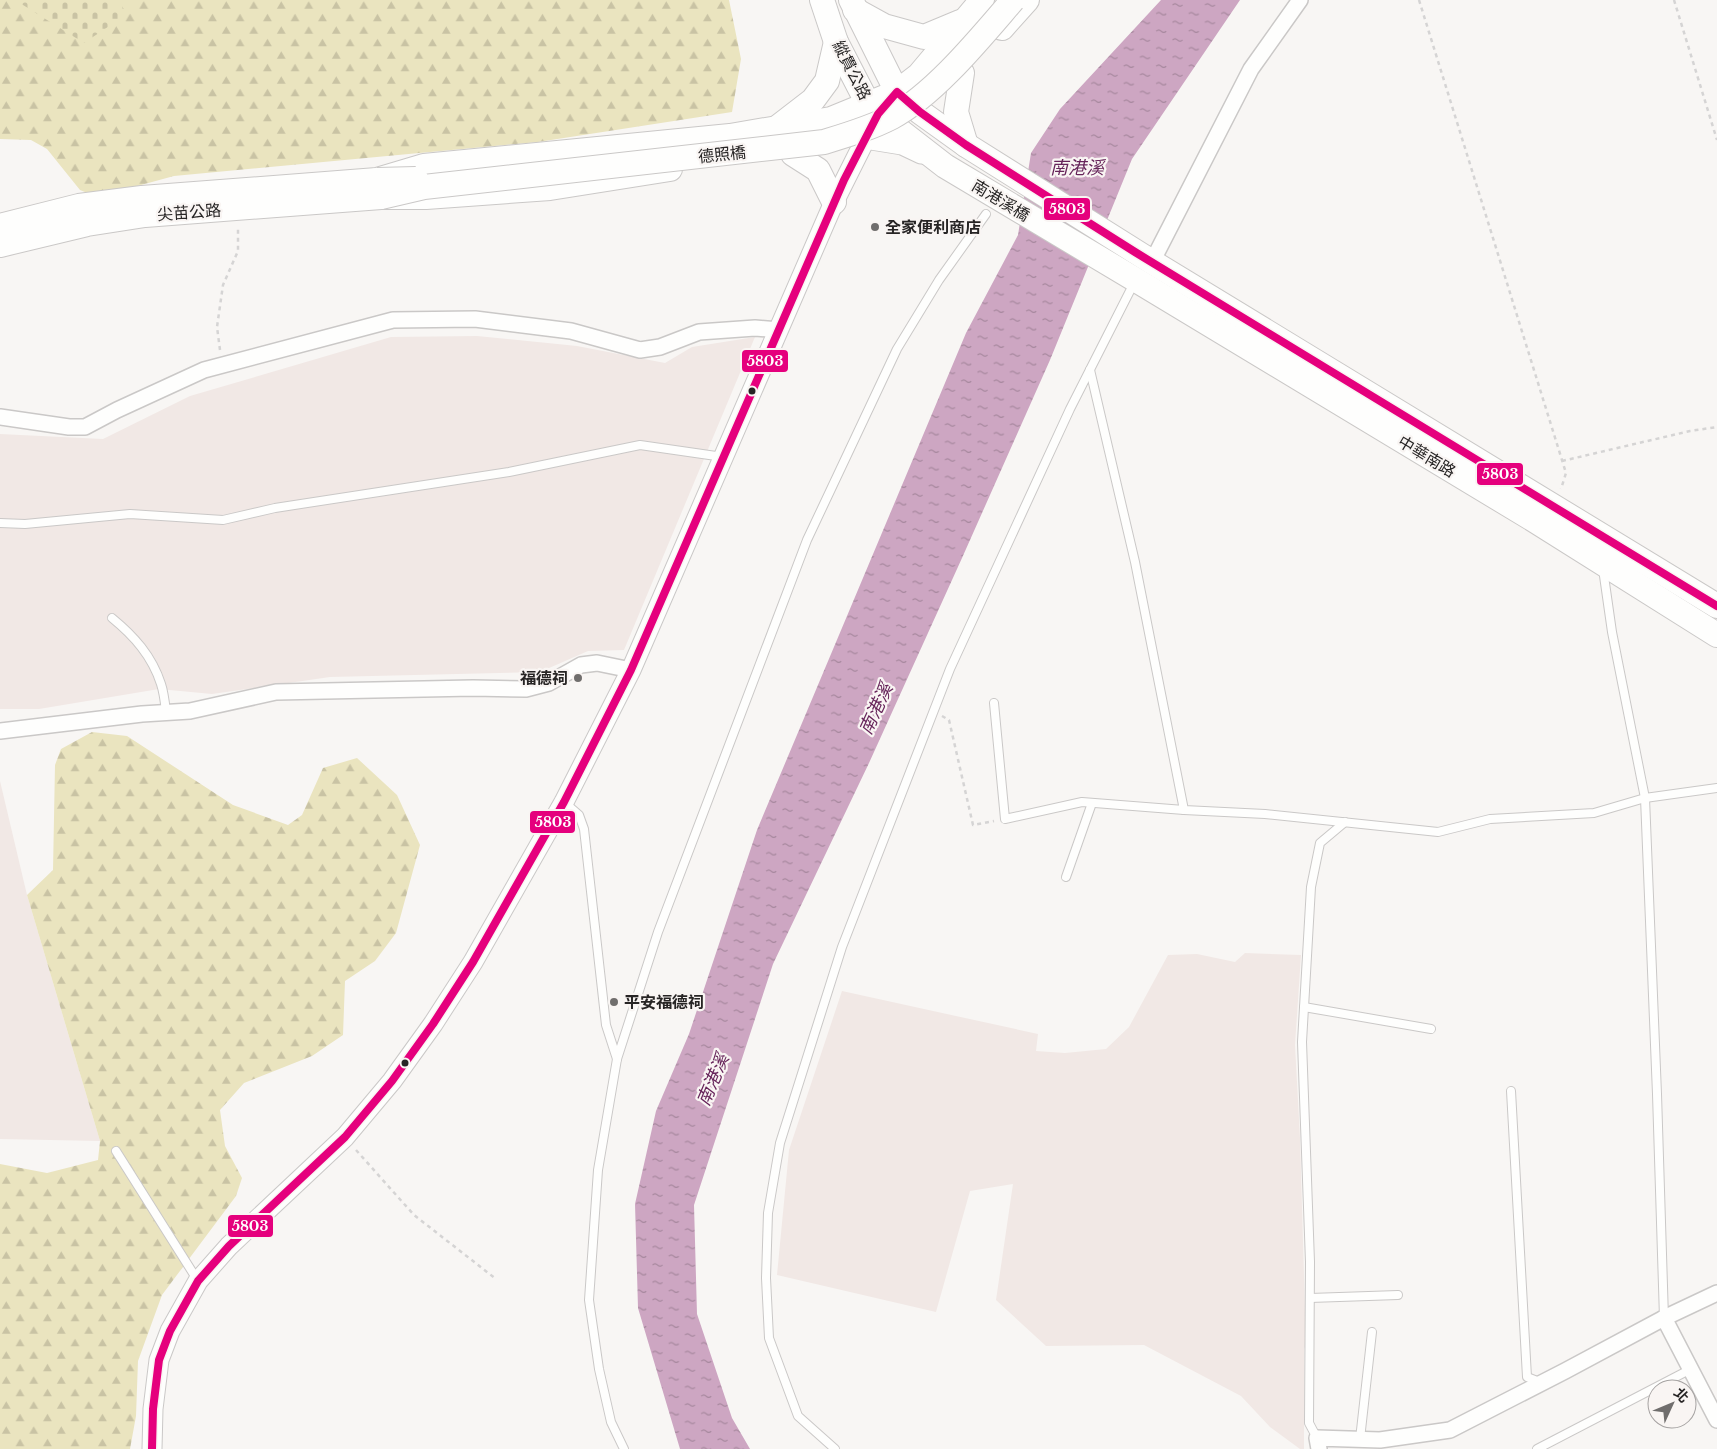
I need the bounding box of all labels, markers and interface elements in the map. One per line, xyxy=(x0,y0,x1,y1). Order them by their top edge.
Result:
street label: 縱貫公路 xyxy=(829,37,875,103)
street label: 德照橋 xyxy=(697,142,747,166)
water label: 南港溪 xyxy=(1050,157,1107,179)
street label: 南港溪橋 xyxy=(968,175,1034,225)
line badge: 5803 xyxy=(1043,197,1091,221)
street label: 尖苗公路 xyxy=(156,200,222,224)
text: 5803 xyxy=(1049,200,1085,218)
place label: 全家便利商店 xyxy=(885,217,981,237)
marker: 全家便利商店 xyxy=(869,221,881,233)
line badge: 5803 xyxy=(741,349,789,373)
text: 5803 xyxy=(747,352,783,370)
unlabelled marker xyxy=(747,386,757,396)
street label: 中華南路 xyxy=(1394,431,1460,481)
line badge: 5803 xyxy=(1476,462,1524,486)
text: 5803 xyxy=(1482,465,1518,483)
place label: 福德祠 xyxy=(520,668,568,688)
marker: 福德祠 xyxy=(572,672,584,684)
water label: 南港溪 xyxy=(855,677,899,738)
line badge: 5803 xyxy=(529,810,576,834)
text: 5803 xyxy=(535,813,571,831)
place label: 平安福德祠 xyxy=(624,992,704,1012)
marker: 平安福德祠 xyxy=(608,996,620,1008)
water label: 南港溪 xyxy=(692,1048,735,1109)
unlabelled marker xyxy=(400,1058,410,1068)
line badge: 5803 xyxy=(227,1214,274,1238)
text: 5803 xyxy=(232,1217,268,1235)
north arrow xyxy=(1647,1379,1697,1429)
text: 北 xyxy=(1670,1384,1693,1406)

